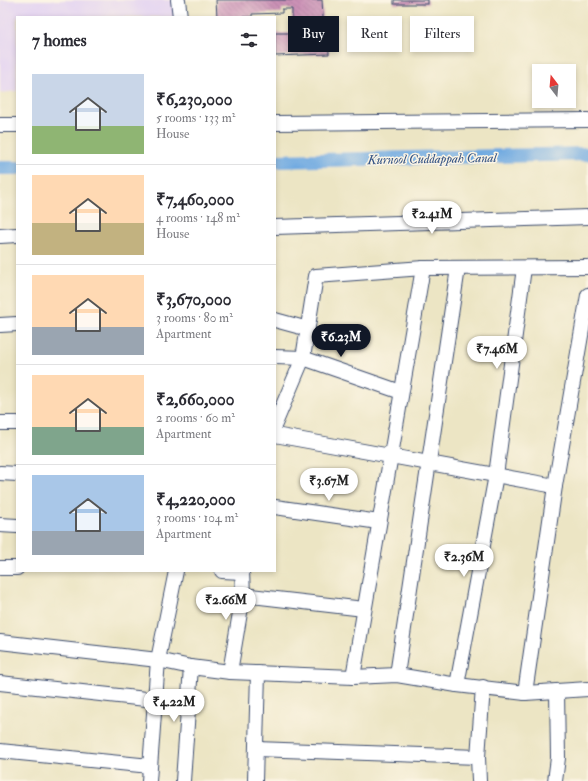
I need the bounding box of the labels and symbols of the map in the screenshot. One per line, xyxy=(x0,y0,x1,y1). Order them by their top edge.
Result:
north arrow xyxy=(532,64,576,108)
water label: Kurnool Cuddappah Canal xyxy=(366,150,498,168)
pin: ₹2.41M xyxy=(399,201,465,235)
pin: ₹6.23M xyxy=(308,324,374,358)
pin: ₹7.46M xyxy=(464,336,530,370)
pin: ₹3.67M xyxy=(296,468,362,502)
pin: ₹2.36M xyxy=(431,544,497,578)
pin: ₹2.66M xyxy=(193,587,259,621)
pin: ₹4.22M xyxy=(141,689,207,723)

